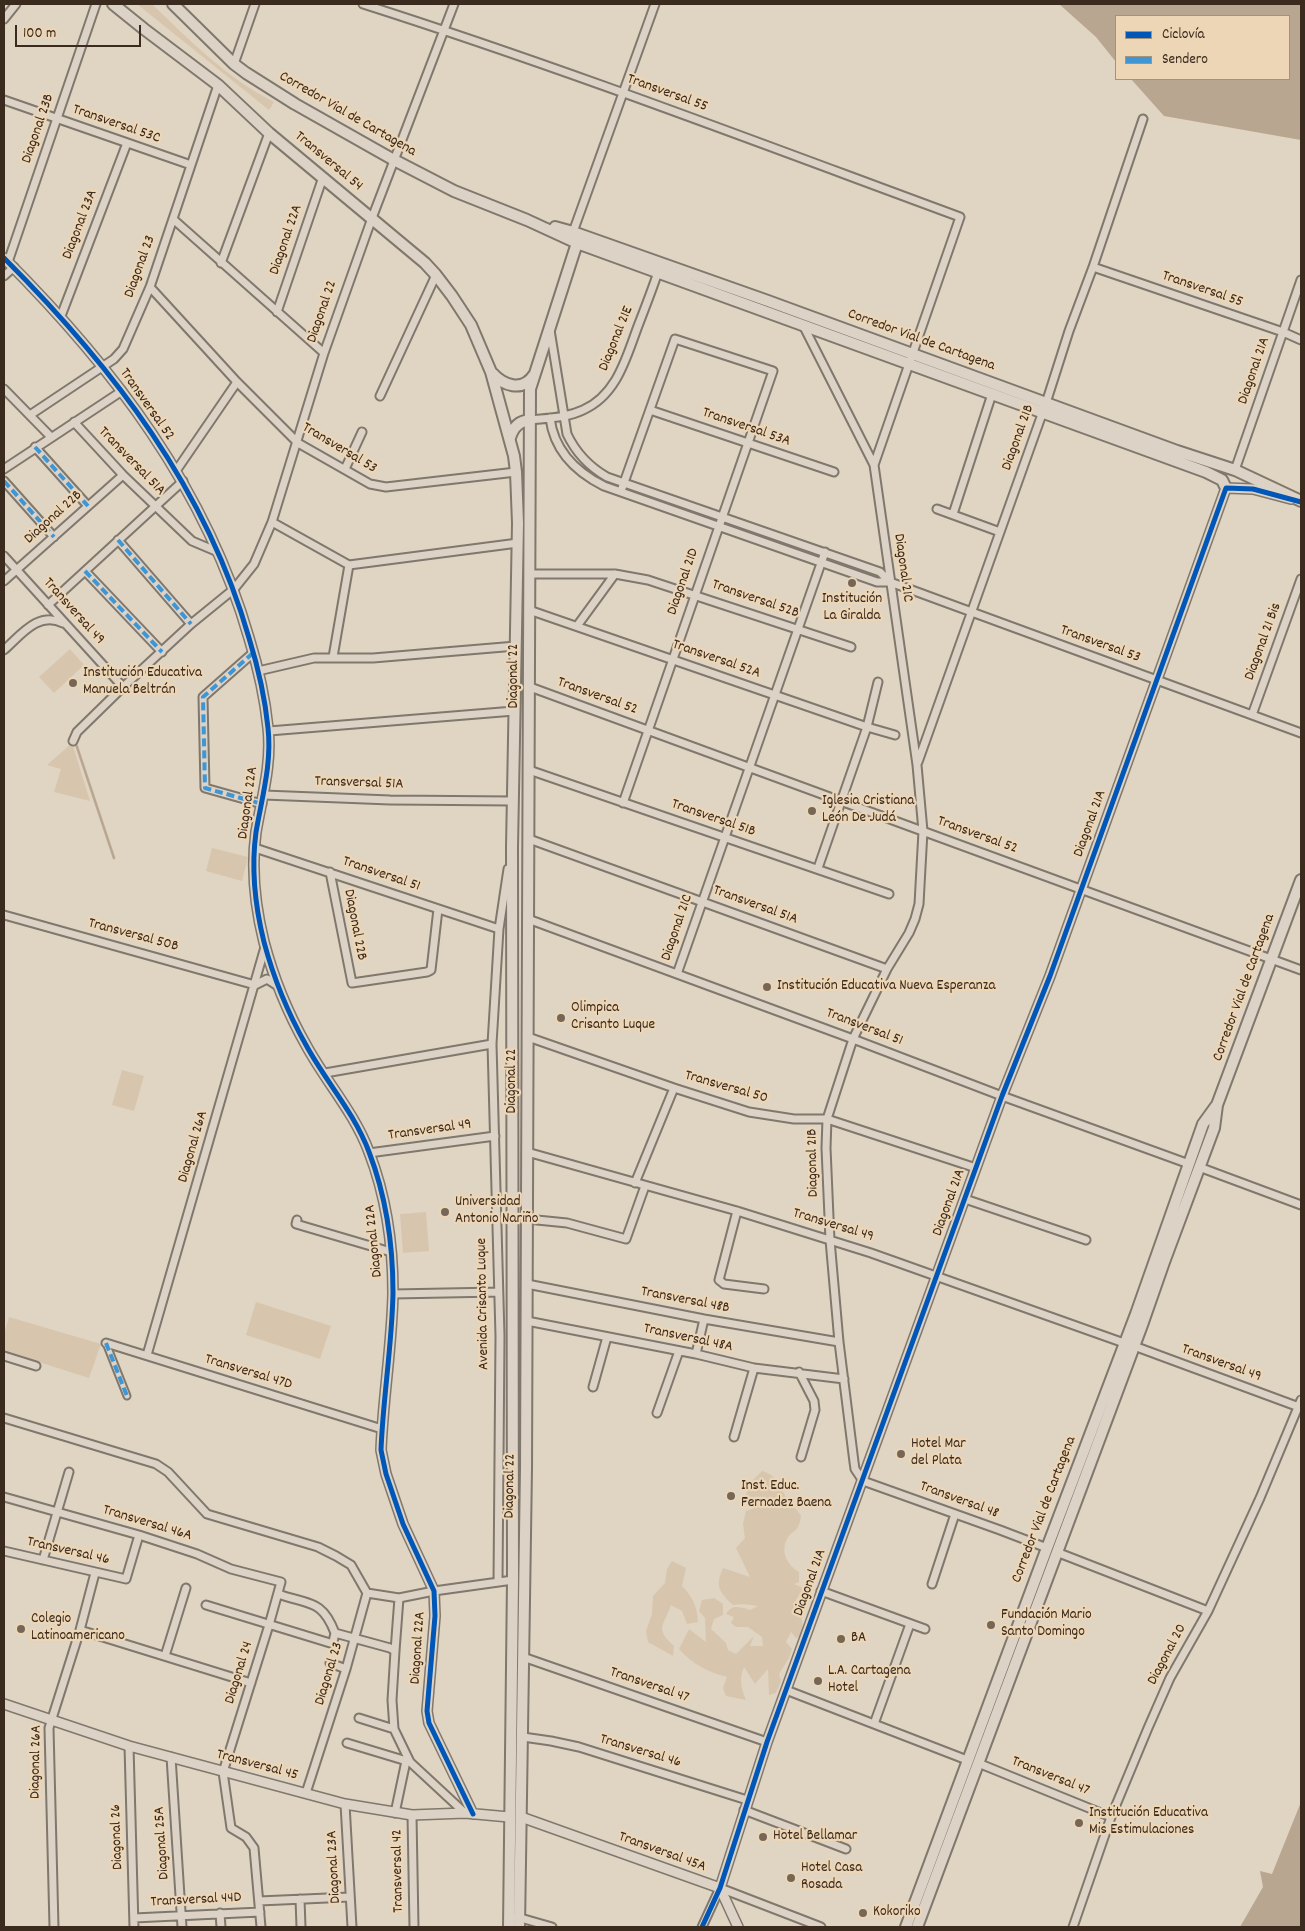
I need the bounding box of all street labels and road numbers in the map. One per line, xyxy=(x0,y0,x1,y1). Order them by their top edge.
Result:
street label: Corredor Vial de Cartagena xyxy=(275,68,419,162)
street label: Transversal 55 xyxy=(624,71,710,117)
street label: Diagonal 23B xyxy=(19,92,59,166)
street label: Transversal 53C xyxy=(70,102,162,148)
street label: Transversal 54 xyxy=(290,128,366,196)
street label: Diagonal 23A xyxy=(59,188,103,262)
street label: Diagonal 22A xyxy=(267,203,307,277)
street label: Diagonal 23 xyxy=(121,233,161,301)
street label: Transversal 55 xyxy=(1159,268,1245,312)
street label: Diagonal 22 xyxy=(304,278,342,346)
street label: Diagonal 21E xyxy=(596,304,638,374)
street label: Corredor Vial de Cartagena xyxy=(845,306,997,376)
street label: Diagonal 21A xyxy=(1235,335,1275,407)
street label: Transversal 52 xyxy=(115,365,177,445)
street label: Diagonal 21B xyxy=(999,403,1039,473)
street label: Transversal 53A xyxy=(699,404,793,452)
street label: Transversal 53 xyxy=(298,420,380,478)
street label: Transversal 51A xyxy=(94,424,168,500)
street label: Diagonal 22B xyxy=(21,487,87,549)
street label: Diagonal 21C xyxy=(888,533,916,603)
street label: Diagonal 21D xyxy=(664,546,704,618)
street label: Transversal 49 xyxy=(38,575,108,649)
street label: Transversal 52B xyxy=(709,577,801,623)
street label: Diagonal 21 Bis xyxy=(1242,601,1286,683)
street label: Transversal 53 xyxy=(1057,622,1143,668)
street label: Transversal 52A xyxy=(669,636,763,684)
street label: Diagonal 22 xyxy=(506,644,524,708)
street label: Transversal 52 xyxy=(554,674,640,720)
street label: Diagonal 22A xyxy=(235,766,263,840)
street label: Transversal 51A xyxy=(314,773,404,795)
street label: Diagonal 21A xyxy=(1071,788,1111,860)
street label: Transversal 51B xyxy=(668,796,758,842)
street label: Transversal 52 xyxy=(934,813,1020,859)
street label: Transversal 51 xyxy=(340,853,422,897)
street label: Transversal 51A xyxy=(710,882,800,930)
street label: Diagonal 22B xyxy=(338,888,370,962)
street label: Diagonal 21C xyxy=(658,892,698,964)
street label: Corredor Vial de Cartagena xyxy=(1210,912,1280,1064)
street label: Transversal 50B xyxy=(86,915,180,957)
street label: Transversal 51 xyxy=(823,1005,905,1051)
street label: Diagonal 22 xyxy=(504,1049,522,1113)
street label: Transversal 50 xyxy=(682,1068,770,1108)
street label: Diagonal 26A xyxy=(175,1109,213,1185)
street label: Transversal 49 xyxy=(387,1116,473,1146)
street label: Diagonal 21B xyxy=(804,1129,824,1197)
street label: Diagonal 21A xyxy=(930,1167,970,1239)
street label: Diagonal 22A xyxy=(362,1204,388,1278)
street label: Transversal 49 xyxy=(790,1205,876,1247)
street label: Avenida Crisanto Luque xyxy=(474,1238,494,1370)
street label: Transversal 48B xyxy=(639,1284,731,1318)
street label: Transversal 48A xyxy=(642,1321,734,1357)
street label: Transversal 49 xyxy=(1179,1341,1263,1387)
street label: Transversal 47D xyxy=(202,1351,294,1395)
street label: Corredor Vial de Cartagena xyxy=(1009,1434,1081,1586)
street label: Diagonal 22 xyxy=(501,1453,521,1519)
street label: Transversal 48 xyxy=(917,1478,1001,1524)
street label: Transversal 46A xyxy=(100,1502,194,1546)
street label: Transversal 46 xyxy=(25,1534,111,1570)
street label: Diagonal 21A xyxy=(791,1547,831,1619)
street label: Diagonal 22A xyxy=(407,1611,431,1685)
street label: Diagonal 20 xyxy=(1144,1621,1192,1689)
street label: Diagonal 24 xyxy=(222,1640,258,1706)
street label: Diagonal 23 xyxy=(312,1640,348,1708)
street label: Transversal 47 xyxy=(607,1664,691,1708)
street label: Diagonal 26A xyxy=(27,1725,47,1799)
street label: Transversal 46 xyxy=(597,1731,683,1773)
street label: Transversal 45 xyxy=(214,1746,300,1786)
street label: Transversal 47 xyxy=(1008,1753,1092,1801)
street label: Diagonal 26 xyxy=(108,1804,128,1870)
street label: Diagonal 25A xyxy=(151,1806,175,1880)
street label: Transversal 42 xyxy=(389,1829,409,1913)
street label: Transversal 45A xyxy=(616,1829,708,1877)
street label: Diagonal 23A xyxy=(324,1830,346,1904)
street label: Transversal 44D xyxy=(150,1890,242,1912)

